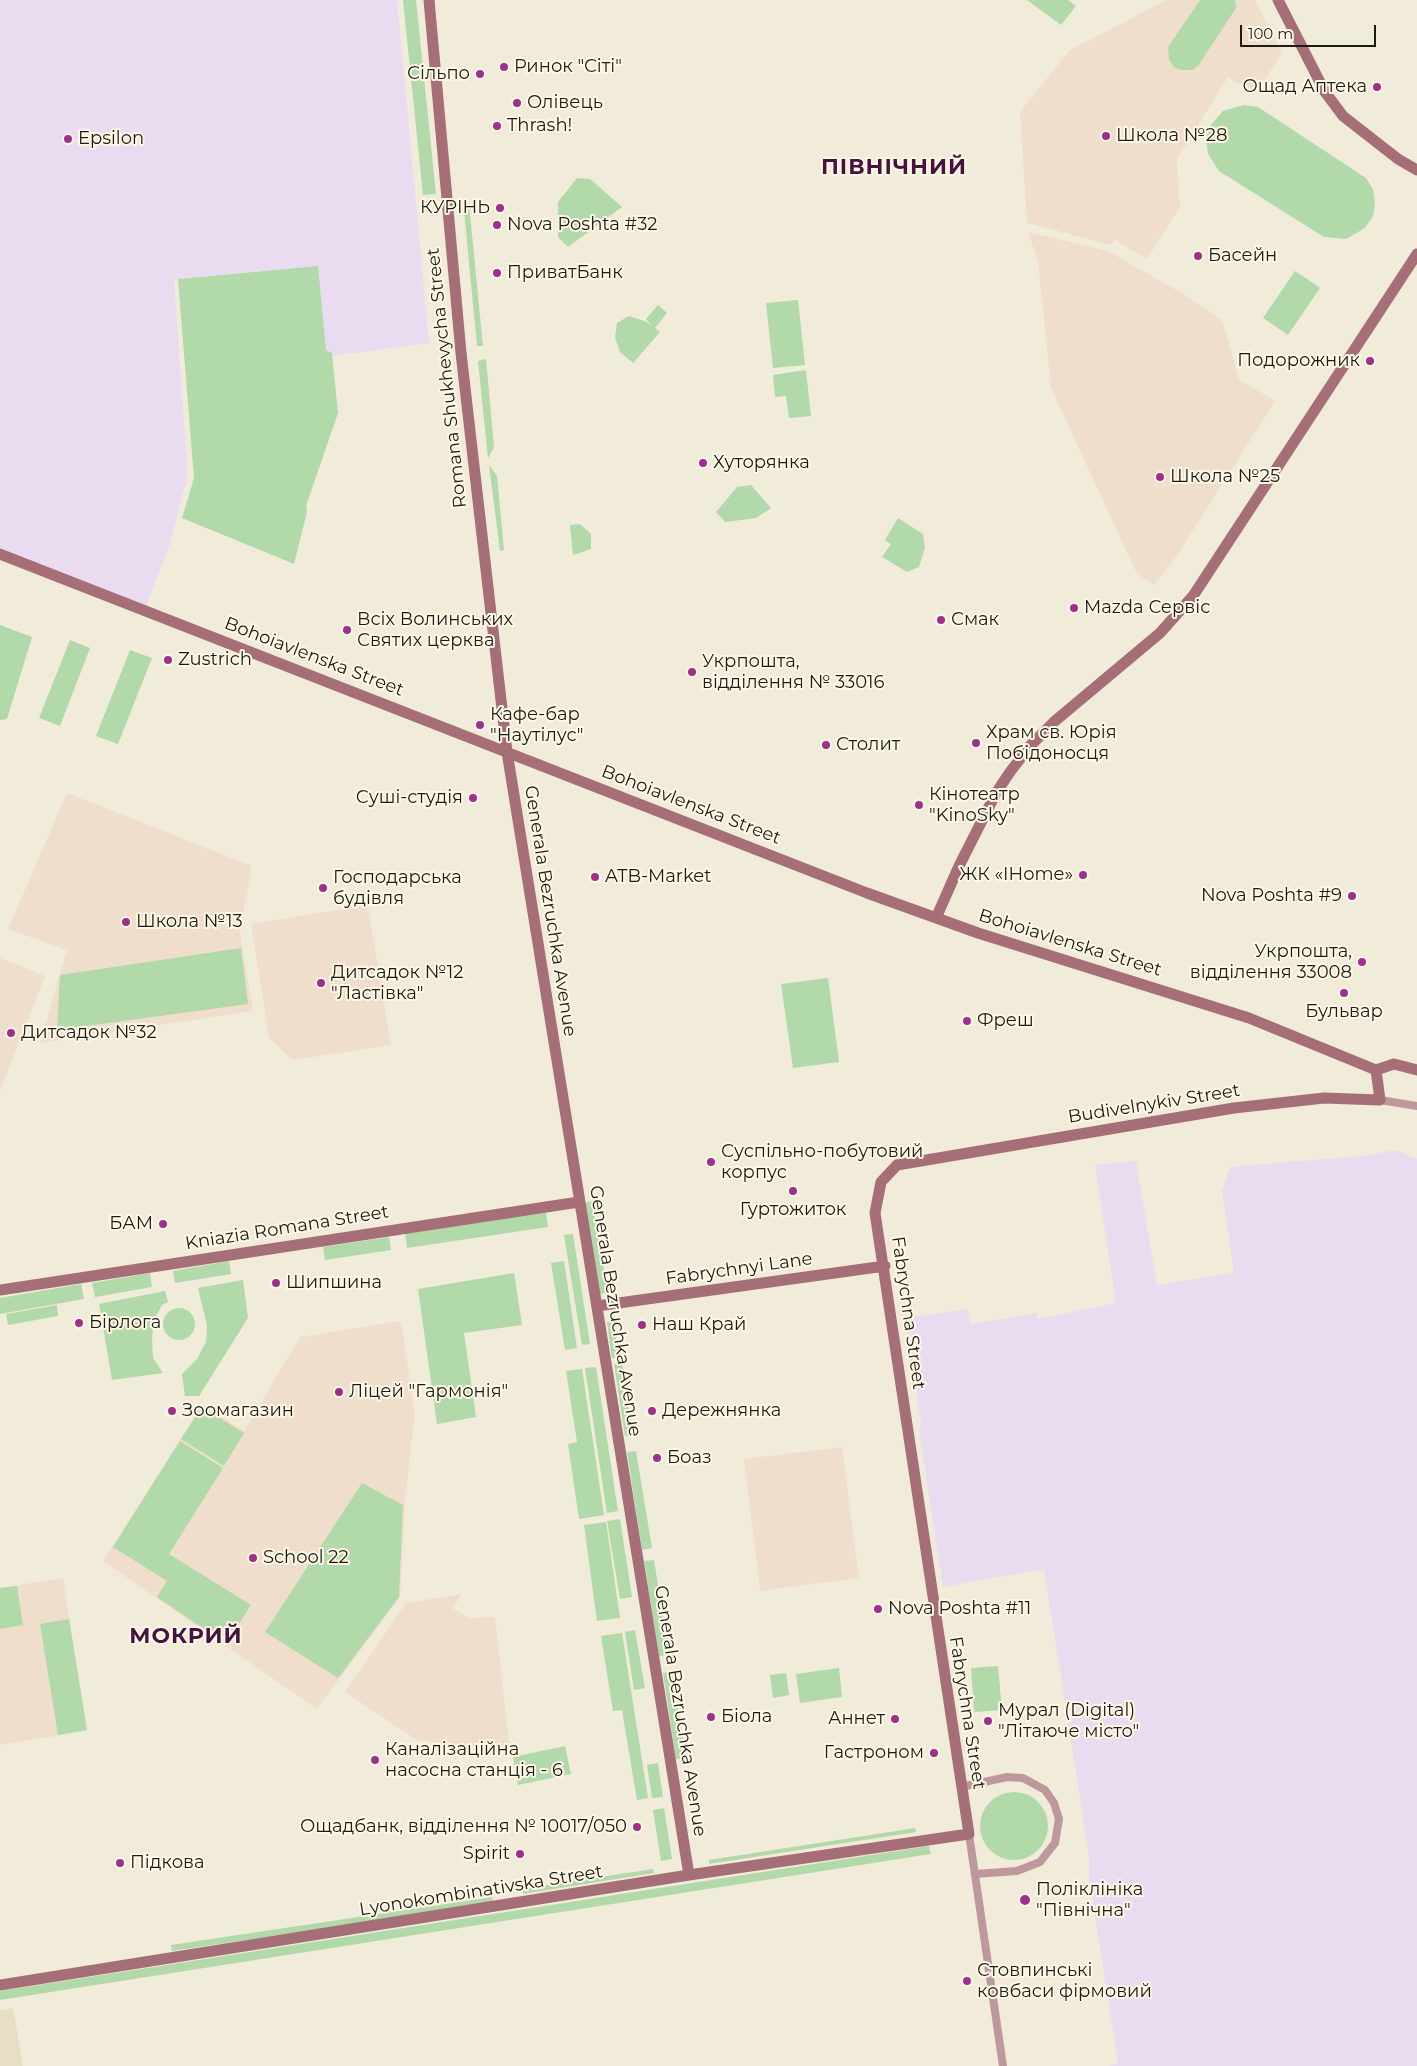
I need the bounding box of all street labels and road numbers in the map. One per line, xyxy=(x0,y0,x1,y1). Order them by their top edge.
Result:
street label: Romana Shukhevycha Street xyxy=(423,247,471,509)
street label: Bohoiavlenska Street xyxy=(221,613,407,701)
street label: Bohoiavlenska Street xyxy=(598,761,784,849)
street label: Generala Bezruchka Avenue xyxy=(519,784,581,1038)
street label: Bohoiavlenska Street xyxy=(976,905,1164,981)
street label: Budivelnykiv Street xyxy=(1066,1080,1242,1128)
street label: Generala Bezruchka Avenue xyxy=(584,1184,646,1438)
street label: Kniazia Romana Street xyxy=(184,1201,390,1255)
street label: Fabrychna Street xyxy=(887,1235,929,1391)
street label: Fabrychnyi Lane xyxy=(664,1248,814,1290)
street label: Generala Bezruchka Avenue xyxy=(649,1584,711,1838)
street label: Fabrychna Street xyxy=(944,1635,990,1791)
street label: Lyonokombinativska Street xyxy=(358,1861,604,1921)

